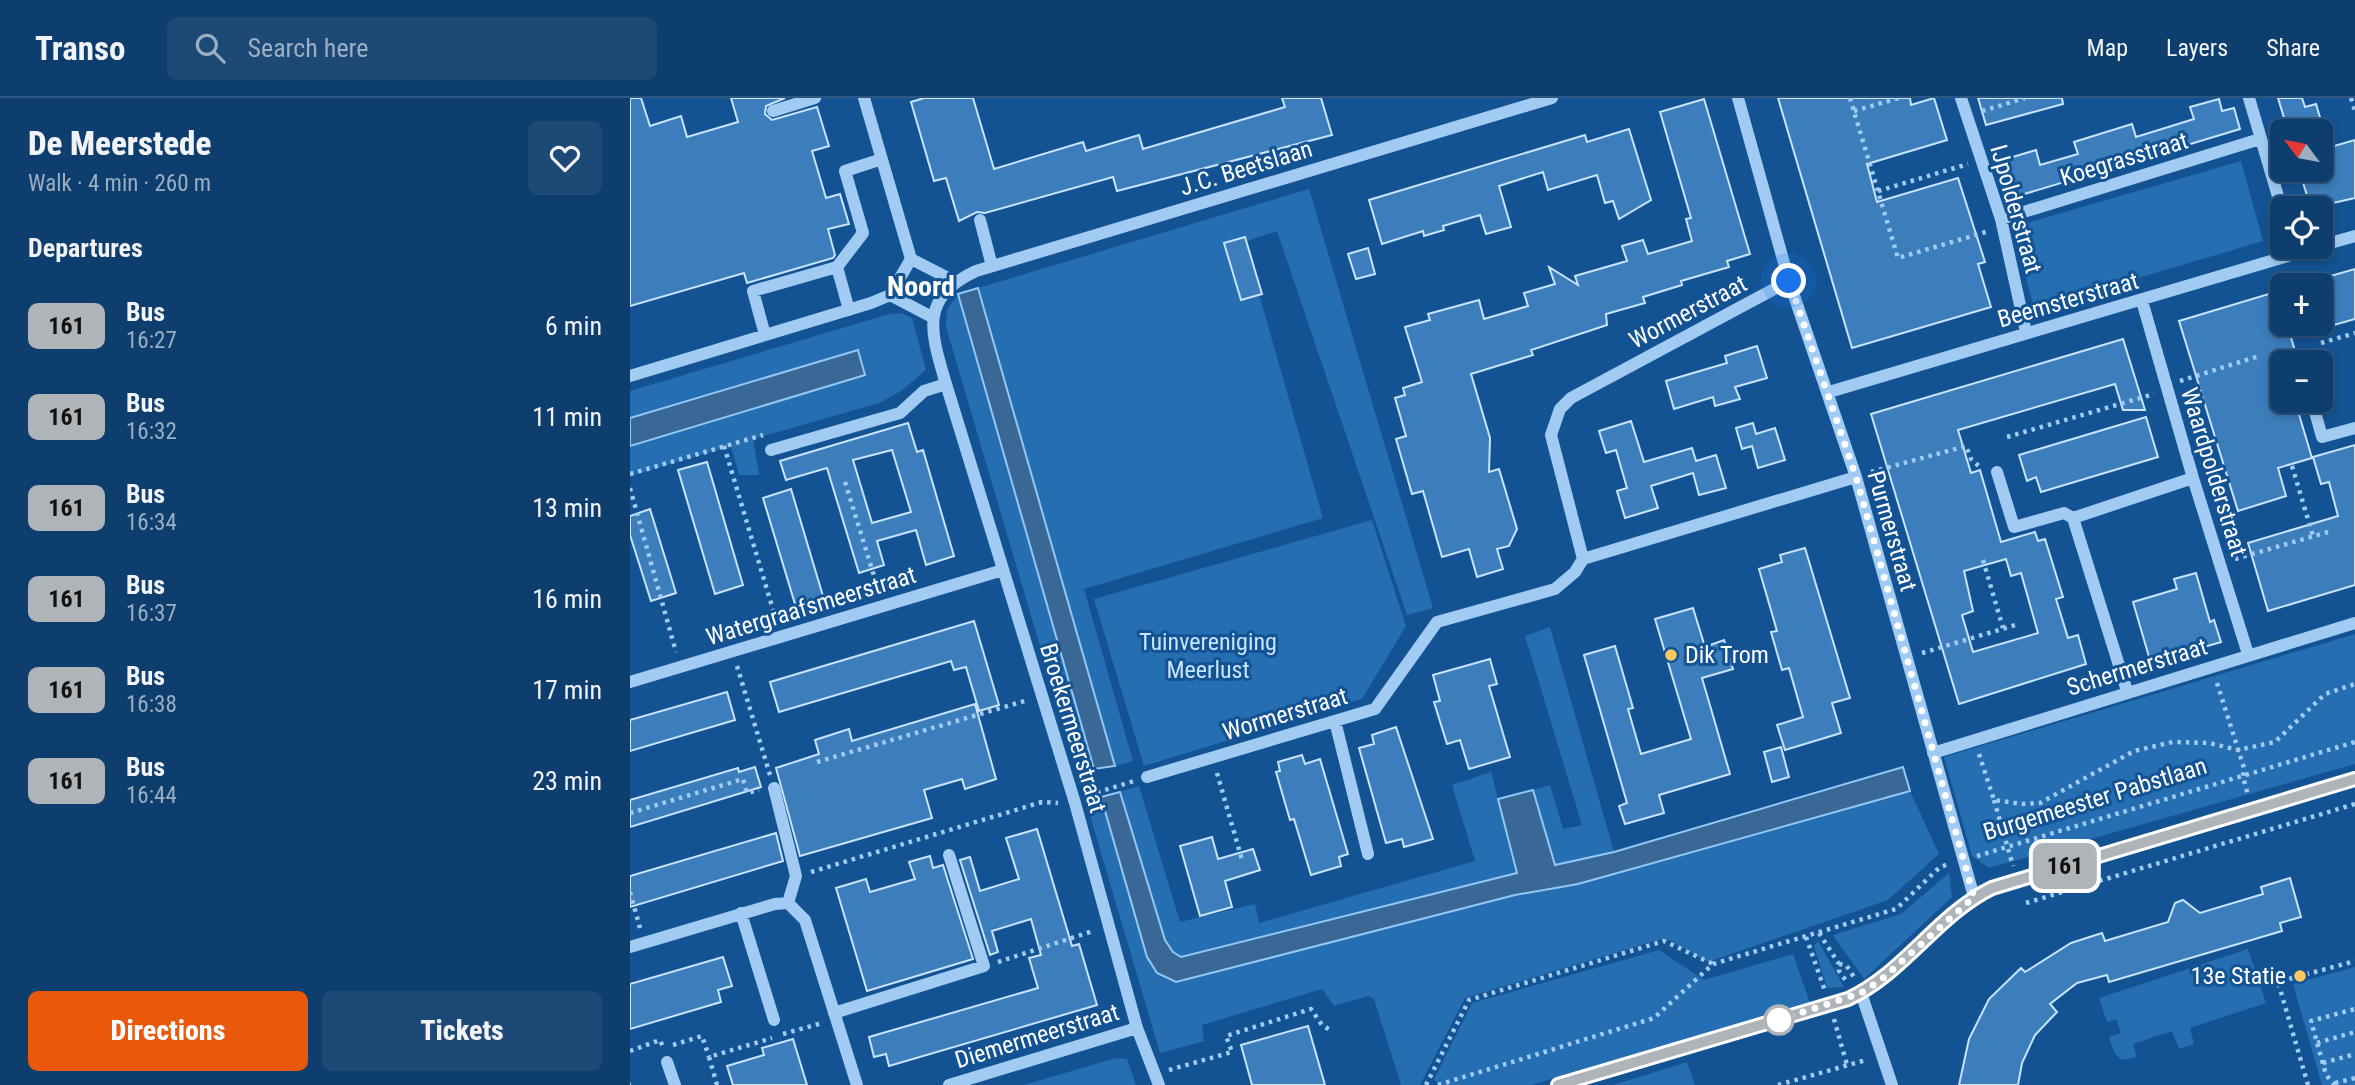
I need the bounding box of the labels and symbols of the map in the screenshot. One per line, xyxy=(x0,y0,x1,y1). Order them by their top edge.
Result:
north arrow xyxy=(2270,119,2333,182)
street label: Koegrasstraat xyxy=(2057,126,2191,192)
street label: J.C. Beetslaan xyxy=(1176,135,1316,201)
street label: IJpolderstraat xyxy=(1984,141,2048,277)
your location xyxy=(1771,263,1806,298)
street label: Beemsterstraat xyxy=(1994,267,2142,333)
street label: Wormerstraat xyxy=(1625,269,1751,355)
district label: Noord xyxy=(887,270,955,303)
street label: Waardpolderstraat xyxy=(2175,384,2253,560)
street label: Purmerstraat xyxy=(1861,468,1923,594)
street label: Watergraafsmeerstraat xyxy=(703,561,919,651)
park label: Tuinvereniging Meerlust xyxy=(1139,628,1277,684)
street label: Schermerstraat xyxy=(2063,632,2211,702)
street label: Broekermeerstraat xyxy=(1034,640,1112,816)
place label: Dik Trom xyxy=(1685,641,1769,669)
marker: Dik Trom xyxy=(1663,647,1679,663)
street label: Wormerstraat xyxy=(1219,682,1351,746)
street label: Burgemeester Pabstlaan xyxy=(1980,752,2210,846)
line badge: 161 xyxy=(2025,843,2105,889)
place label: 13e Statie xyxy=(2191,962,2286,990)
marker: 13e Statie xyxy=(2292,968,2308,984)
street label: Diemermeerstraat xyxy=(952,998,1122,1074)
unlabelled marker xyxy=(1764,1005,1794,1035)

